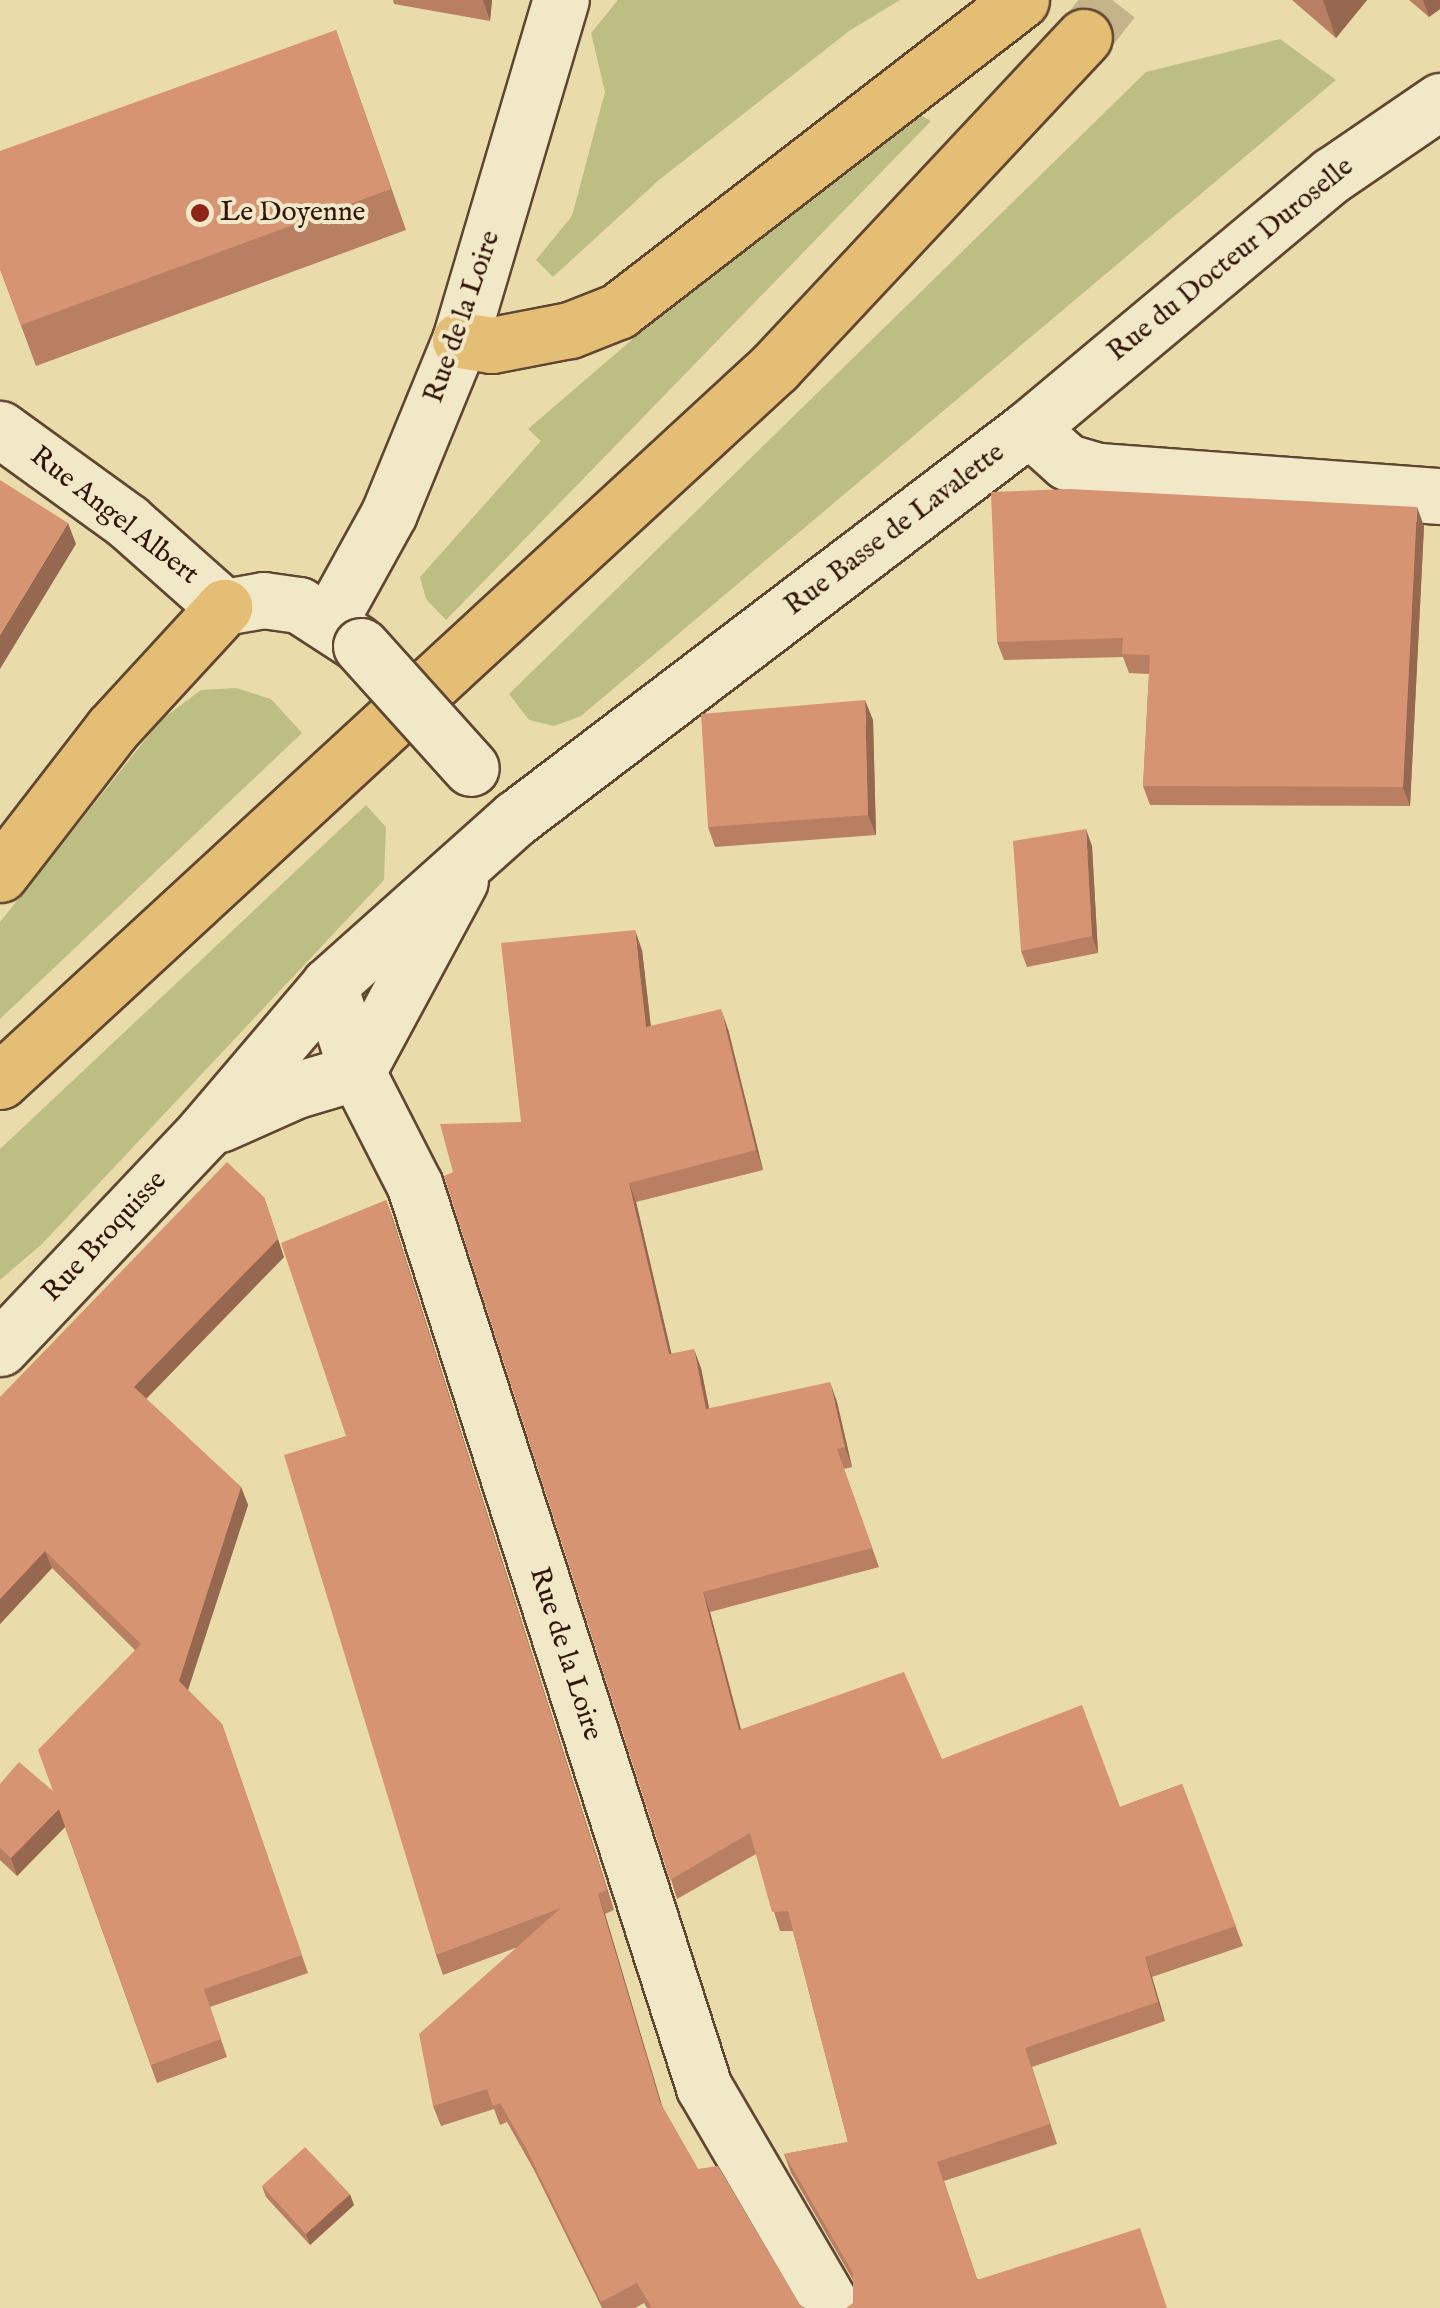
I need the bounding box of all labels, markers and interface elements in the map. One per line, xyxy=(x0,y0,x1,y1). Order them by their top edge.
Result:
street label: Rue du Docteur Duroselle xyxy=(1101,151,1361,369)
place label: Le Doyenne xyxy=(220,196,365,230)
marker: Le Doyenne xyxy=(189,202,211,224)
street label: Rue de la Loire xyxy=(418,226,508,408)
street label: Rue Basse de Lavalette xyxy=(779,436,1011,624)
street label: Rue Angel Albert xyxy=(23,440,205,592)
street label: Rue Broquisse xyxy=(36,1164,174,1310)
street label: Rue de la Loire xyxy=(521,1563,609,1745)

